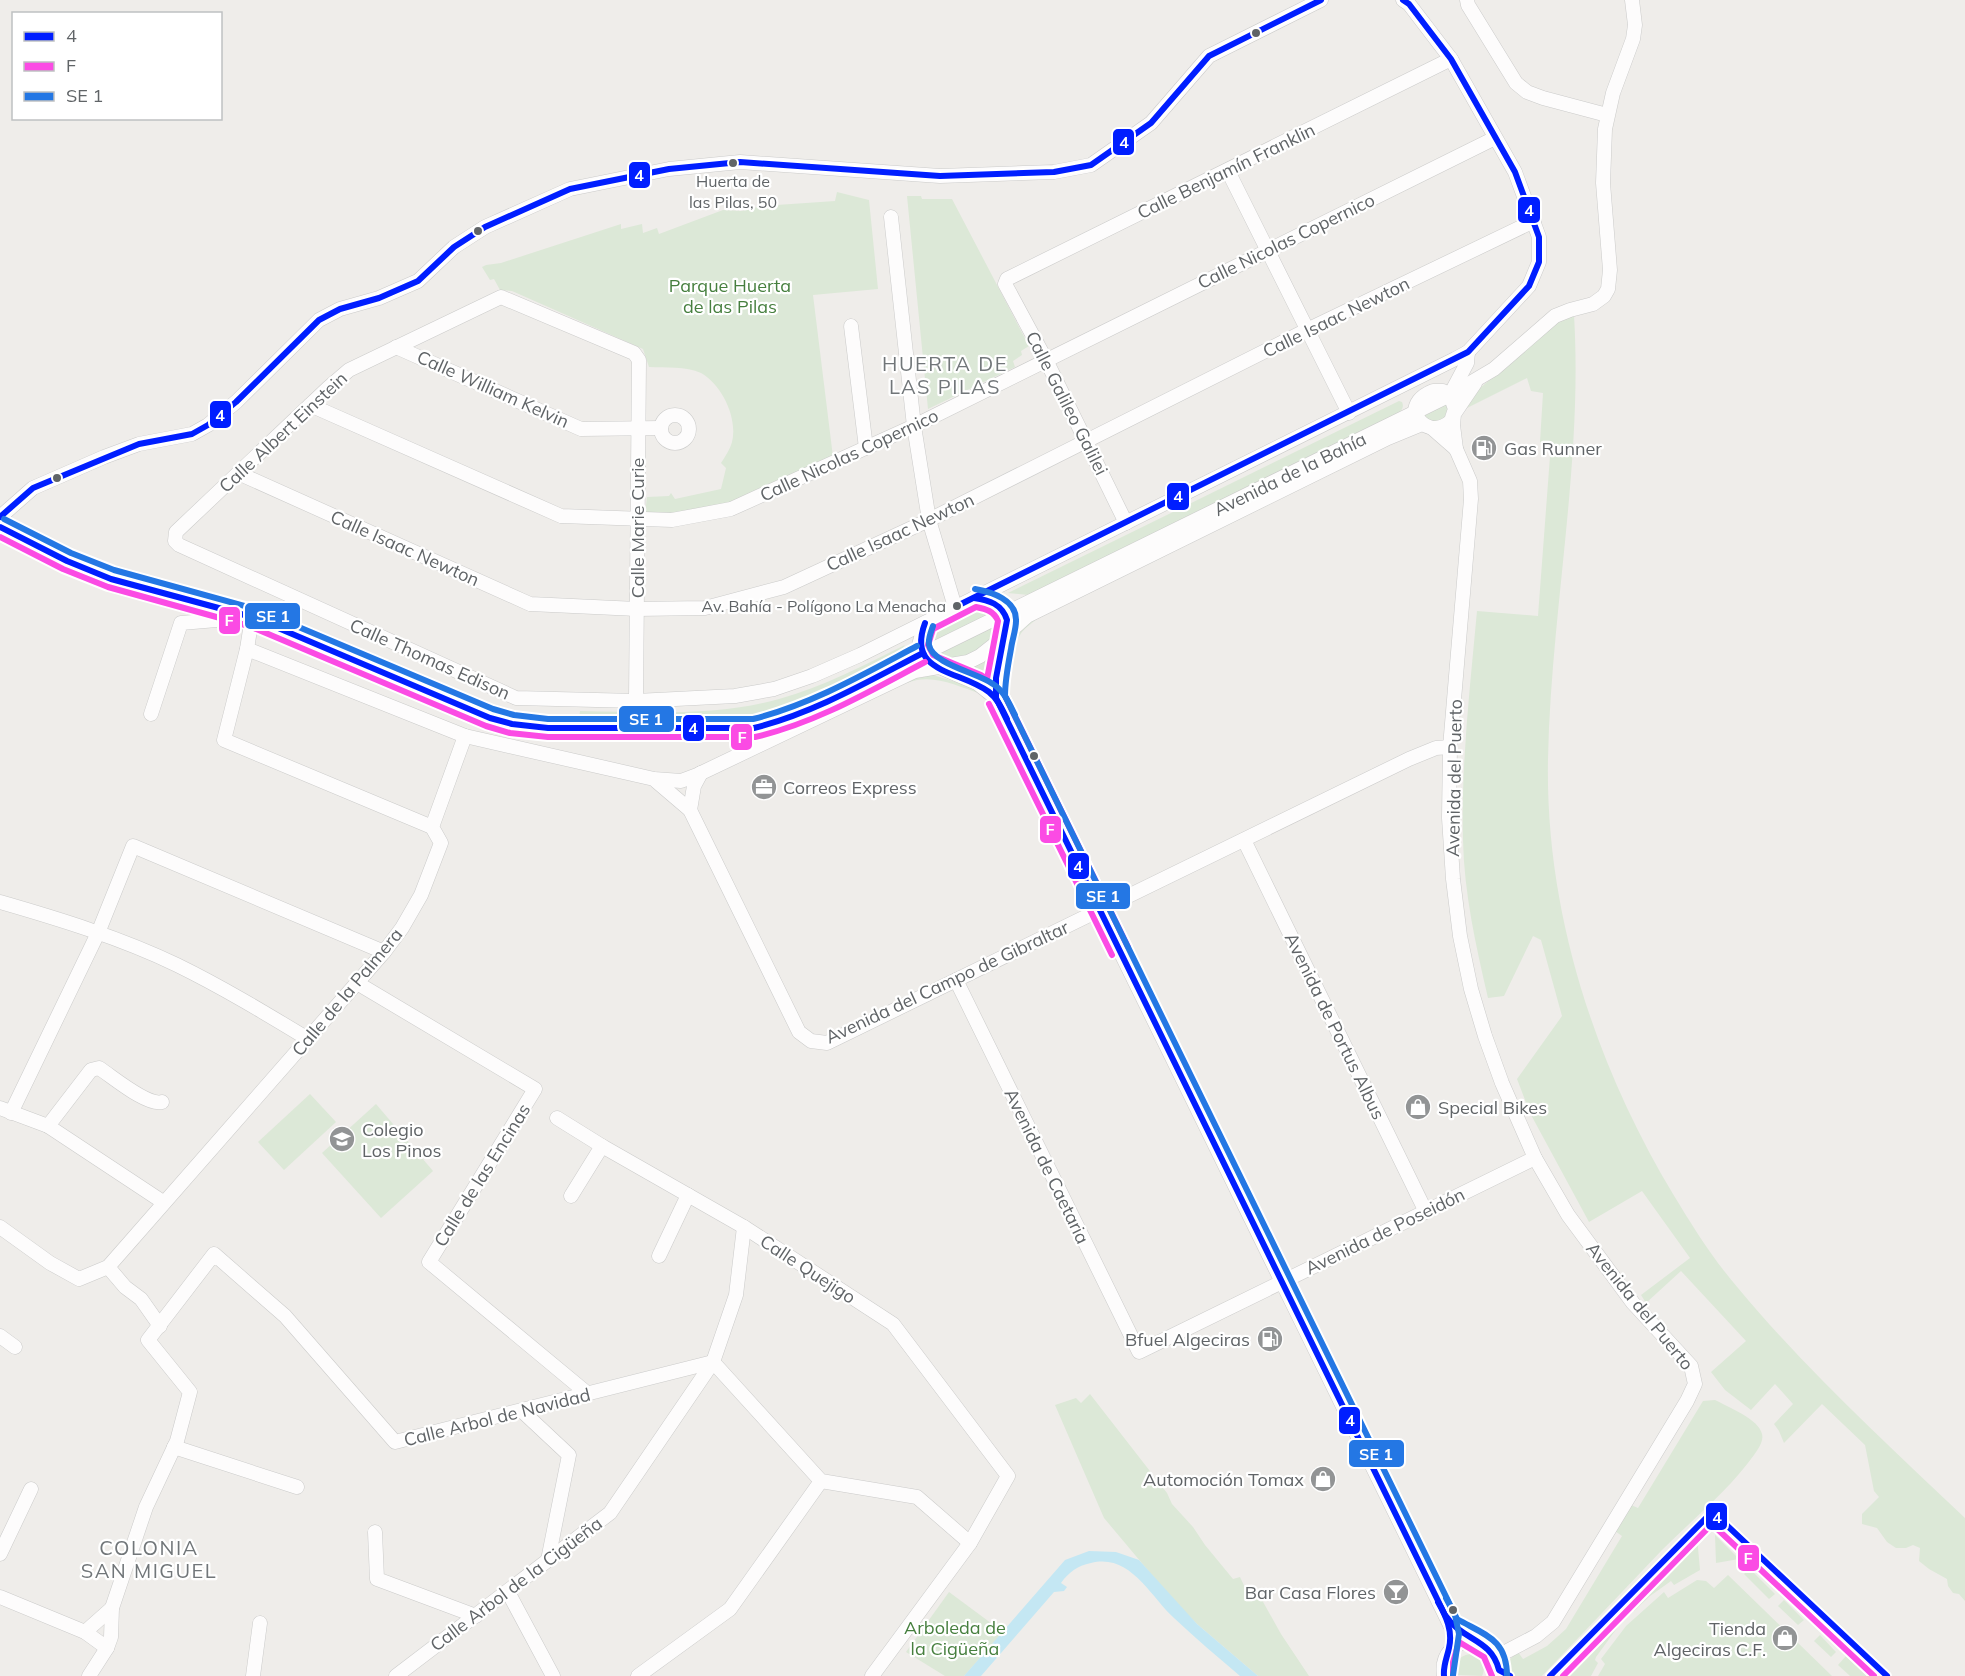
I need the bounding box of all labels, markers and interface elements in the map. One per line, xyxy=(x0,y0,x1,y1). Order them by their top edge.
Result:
legend xyxy=(12,12,222,120)
text: 4 xyxy=(66,24,77,47)
unlabelled marker xyxy=(1250,27,1262,39)
text: F xyxy=(66,54,76,77)
text: SE 1 xyxy=(66,84,103,107)
street label: Calle Benjamín Franklin xyxy=(1133,118,1319,224)
line badge: 4 xyxy=(1112,128,1135,156)
text: 4 xyxy=(1119,132,1129,152)
marker: Huerta de las Pilas, 50 xyxy=(727,157,739,169)
line badge: 4 xyxy=(628,161,651,189)
text: 4 xyxy=(634,165,644,185)
place label: Huerta de las Pilas, 50 xyxy=(689,171,777,212)
street label: Calle Nicolas Copernico xyxy=(1194,188,1378,294)
line badge: 4 xyxy=(1517,196,1541,224)
text: 4 xyxy=(1524,200,1534,220)
unlabelled marker xyxy=(472,225,484,237)
street label: Calle Isaac Newton xyxy=(1259,271,1413,363)
park label: Parque Huerta de las Pilas xyxy=(669,274,791,318)
street label: Calle Galileo Galilei xyxy=(1021,327,1113,479)
street label: Calle William Kelvin xyxy=(413,345,573,433)
district label: HUERTA DE LAS PILAS xyxy=(882,351,1008,399)
street label: Calle Albert Einstein xyxy=(214,367,352,497)
line badge: 4 xyxy=(209,400,232,429)
street label: Calle Nicolas Copernico xyxy=(756,404,942,506)
text: 4 xyxy=(215,405,225,425)
street label: Avenida de la Bahía xyxy=(1210,427,1370,521)
fuel station icon: Gas Runner xyxy=(1469,433,1499,463)
place label: Gas Runner xyxy=(1504,437,1602,460)
street label: Calle Marie Curie xyxy=(626,458,649,598)
unlabelled marker xyxy=(51,472,63,484)
line badge: 4 xyxy=(1166,482,1190,511)
text: 4 xyxy=(1173,486,1183,506)
street label: Calle Isaac Newton xyxy=(822,488,978,576)
street label: Calle Isaac Newton xyxy=(327,505,483,591)
place label: Av. Bahía - Polígono La Menacha xyxy=(702,596,946,616)
marker: Av. Bahía - Polígono La Menacha xyxy=(951,600,963,612)
line badge: SE 1 xyxy=(244,602,301,630)
line badge: F xyxy=(218,606,241,635)
text: SE 1 xyxy=(256,606,290,626)
text: F xyxy=(224,610,234,630)
street label: Calle Thomas Edison xyxy=(346,613,514,705)
street label: Avenida del Puerto xyxy=(1441,699,1467,857)
line badge: SE 1 xyxy=(618,705,675,733)
text: SE 1 xyxy=(629,709,663,729)
line badge: 4 xyxy=(682,714,705,742)
text: 4 xyxy=(688,718,698,738)
line badge: F xyxy=(730,723,753,751)
text: F xyxy=(737,727,747,747)
unlabelled marker xyxy=(1028,750,1040,762)
office icon: Correos Express xyxy=(749,772,779,802)
place label: Correos Express xyxy=(783,776,917,799)
line badge: F xyxy=(1039,815,1062,844)
text: F xyxy=(1045,819,1055,839)
line badge: 4 xyxy=(1067,852,1090,880)
text: 4 xyxy=(1073,856,1083,876)
line badge: SE 1 xyxy=(1075,882,1131,910)
text: SE 1 xyxy=(1086,886,1120,906)
street label: Avenida del Campo de Gibraltar xyxy=(822,915,1073,1049)
street label: Calle de la Palmera xyxy=(287,923,407,1061)
street label: Avenida de Portus Albus xyxy=(1280,929,1390,1123)
street label: Avenida de Caetaria xyxy=(999,1085,1095,1247)
shop icon: Special Bikes xyxy=(1403,1092,1433,1122)
place label: Special Bikes xyxy=(1438,1096,1547,1119)
street label: Calle de las Encinas xyxy=(429,1099,535,1251)
place label: Colegio Los Pinos xyxy=(362,1118,441,1162)
school or university icon: Colegio Los Pinos xyxy=(327,1124,357,1154)
street label: Avenida de Poseidón xyxy=(1301,1182,1469,1280)
street label: Calle Quejigo xyxy=(756,1229,860,1309)
street label: Avenida del Puerto xyxy=(1581,1237,1699,1375)
fuel station icon: Bfuel Algeciras xyxy=(1255,1324,1285,1354)
place label: Bfuel Algeciras xyxy=(1125,1328,1250,1351)
street label: Calle Arbol de Navidad xyxy=(401,1383,593,1451)
line badge: 4 xyxy=(1338,1406,1361,1435)
text: 4 xyxy=(1345,1410,1355,1430)
line badge: SE 1 xyxy=(1348,1439,1405,1468)
text: SE 1 xyxy=(1359,1444,1393,1464)
shop icon: Automoción Tomax xyxy=(1308,1464,1338,1494)
place label: Automoción Tomax xyxy=(1143,1468,1304,1491)
line badge: 4 xyxy=(1705,1502,1728,1531)
text: 4 xyxy=(1712,1507,1722,1527)
street label: Calle Arbol de la Cigüeña xyxy=(425,1512,607,1656)
district label: COLONIA SAN MIGUEL xyxy=(81,1535,217,1583)
line badge: F xyxy=(1737,1544,1760,1572)
text: F xyxy=(1743,1548,1753,1568)
bar icon: Bar Casa Flores xyxy=(1381,1577,1411,1607)
place label: Bar Casa Flores xyxy=(1245,1581,1376,1604)
unlabelled marker xyxy=(1447,1604,1459,1616)
park label: Arboleda de la Cigüeña xyxy=(904,1616,1006,1660)
place label: Tienda Algeciras C.F. xyxy=(1653,1617,1766,1661)
shop icon: Tienda Algeciras C.F. xyxy=(1770,1623,1800,1653)

